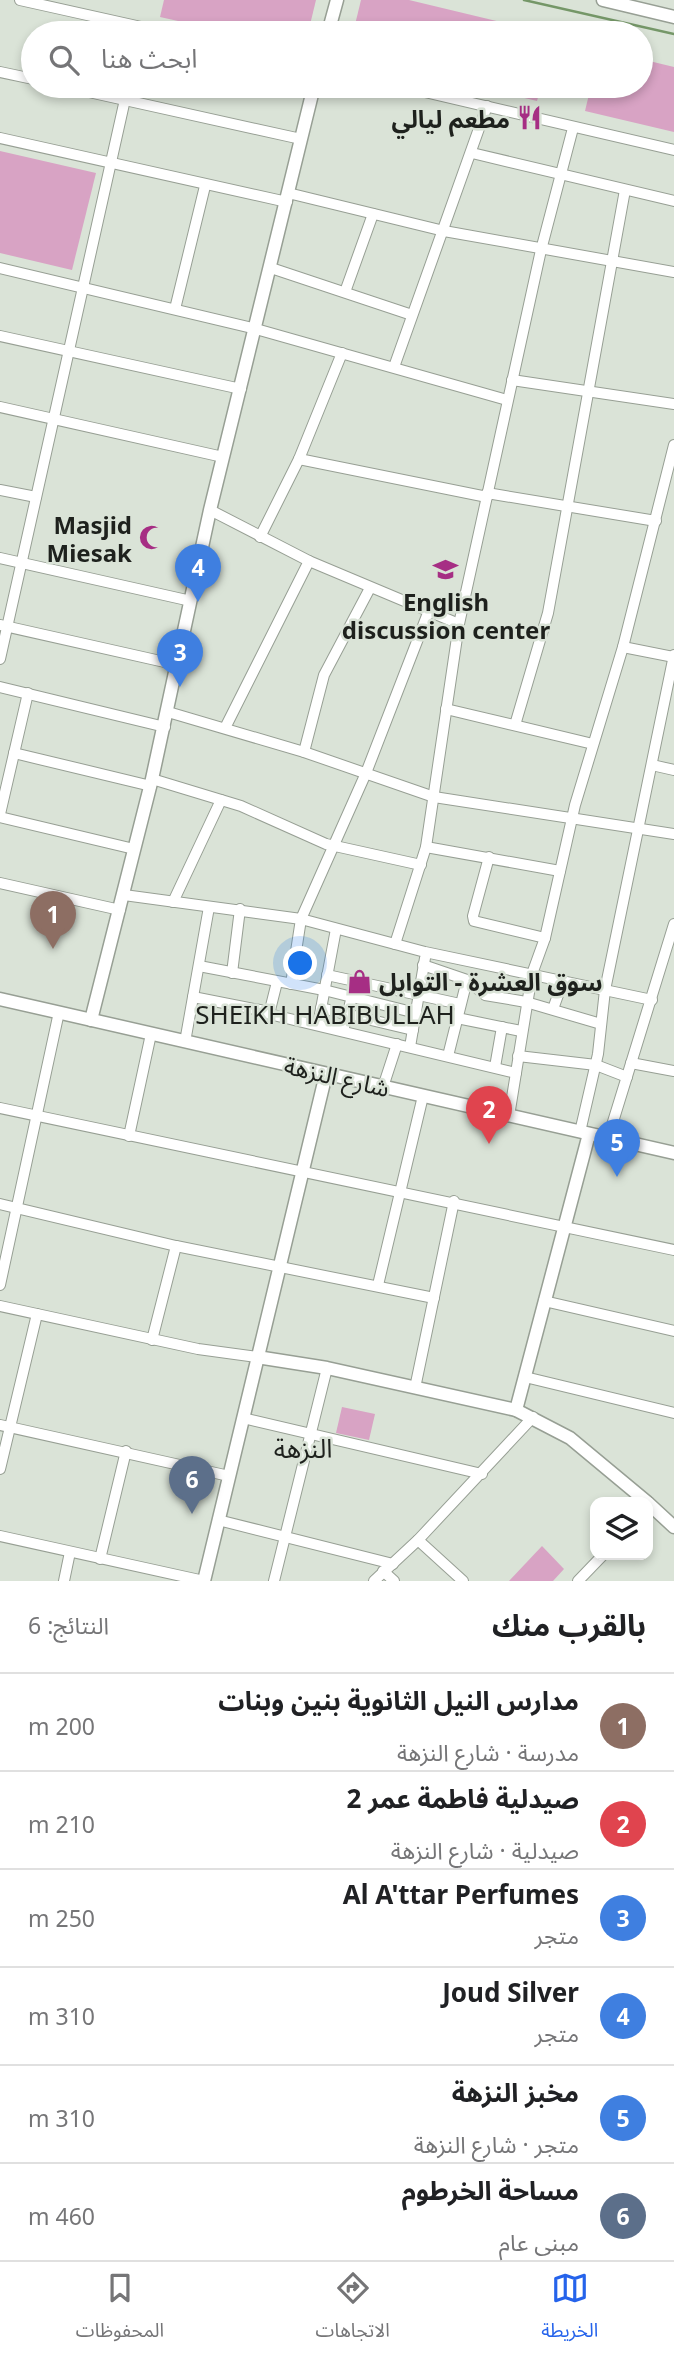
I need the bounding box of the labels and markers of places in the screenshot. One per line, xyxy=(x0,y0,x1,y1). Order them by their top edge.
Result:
place label: مطعم ليالي xyxy=(391,102,510,139)
restaurant icon: مطعم ليالي xyxy=(516,104,544,132)
place label: Masjid Miesak xyxy=(47,508,132,569)
mosque icon: Masjid Miesak xyxy=(138,524,166,552)
pin: 4 xyxy=(175,544,221,602)
school or university icon: English discussion center xyxy=(432,556,460,584)
place label: English discussion center xyxy=(342,585,550,646)
pin: 3 xyxy=(157,629,203,687)
pin: 1 xyxy=(30,891,76,949)
place label: سوق العشرة - التوابل xyxy=(379,965,603,998)
shop icon: سوق العشرة - التوابل xyxy=(345,967,373,995)
pin: 2 xyxy=(466,1086,512,1144)
pin: 5 xyxy=(594,1119,640,1177)
pin: 6 xyxy=(169,1456,215,1514)

